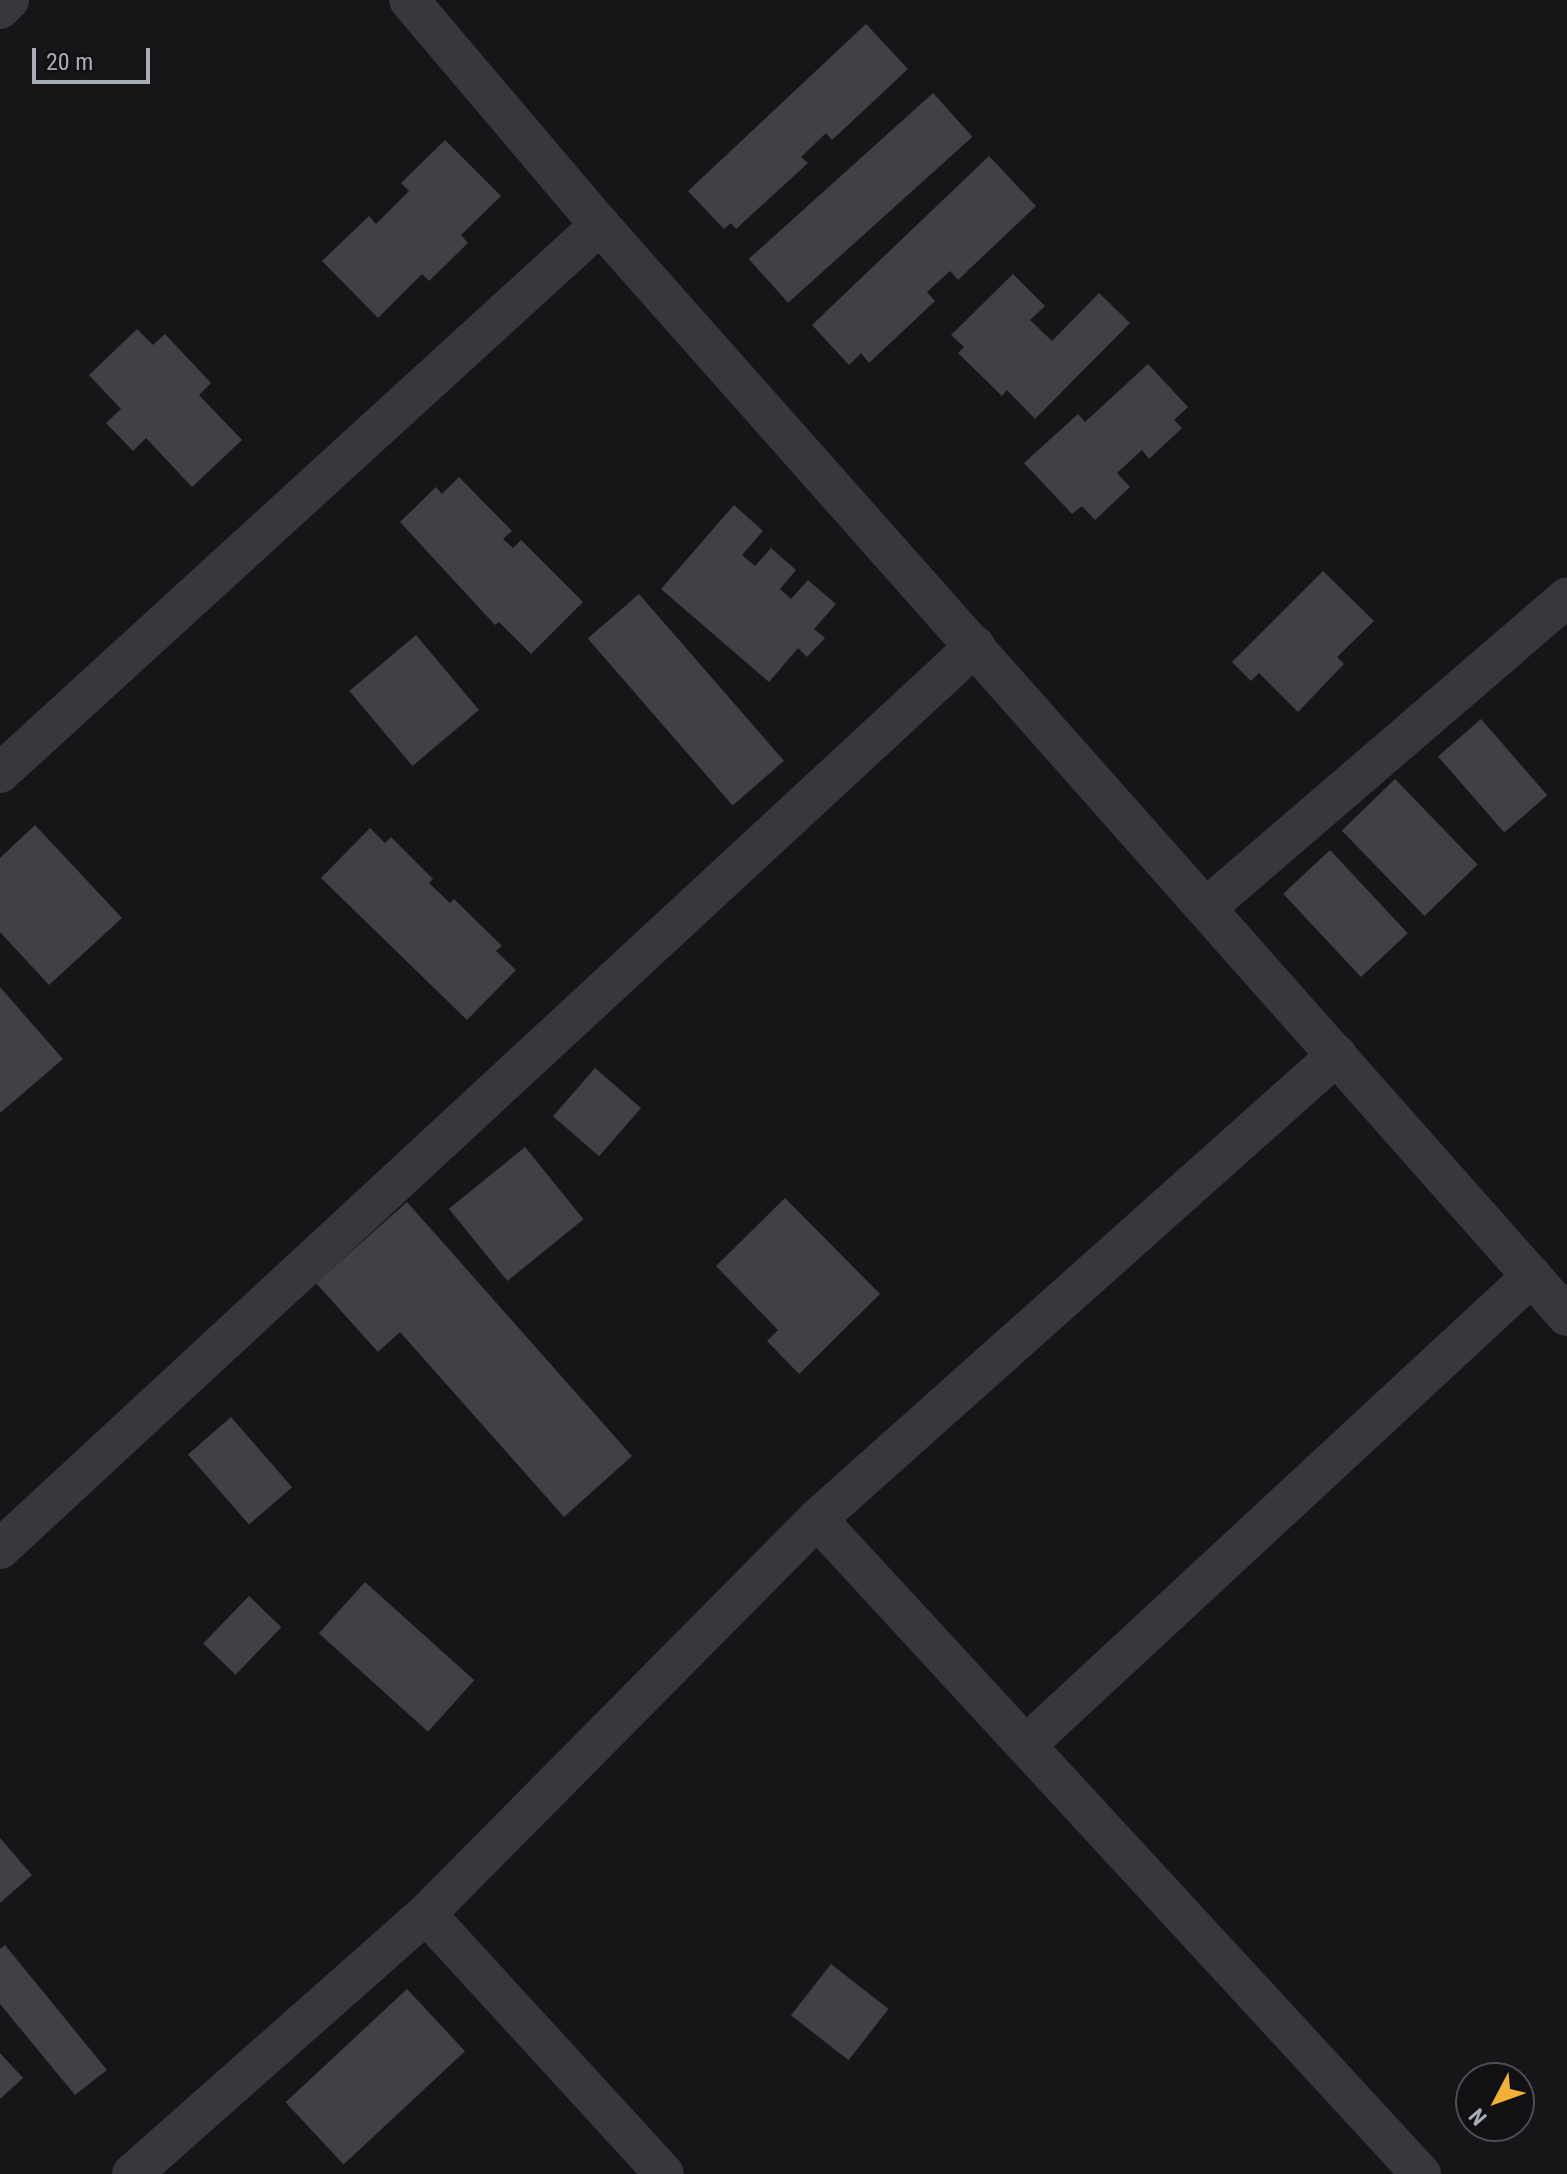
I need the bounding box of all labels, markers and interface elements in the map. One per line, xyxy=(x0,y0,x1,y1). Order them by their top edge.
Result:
scale bar xyxy=(36,32,154,82)
text: 20 m xyxy=(46,48,93,76)
north arrow xyxy=(1455,2062,1535,2142)
text: N xyxy=(1464,2103,1492,2130)

